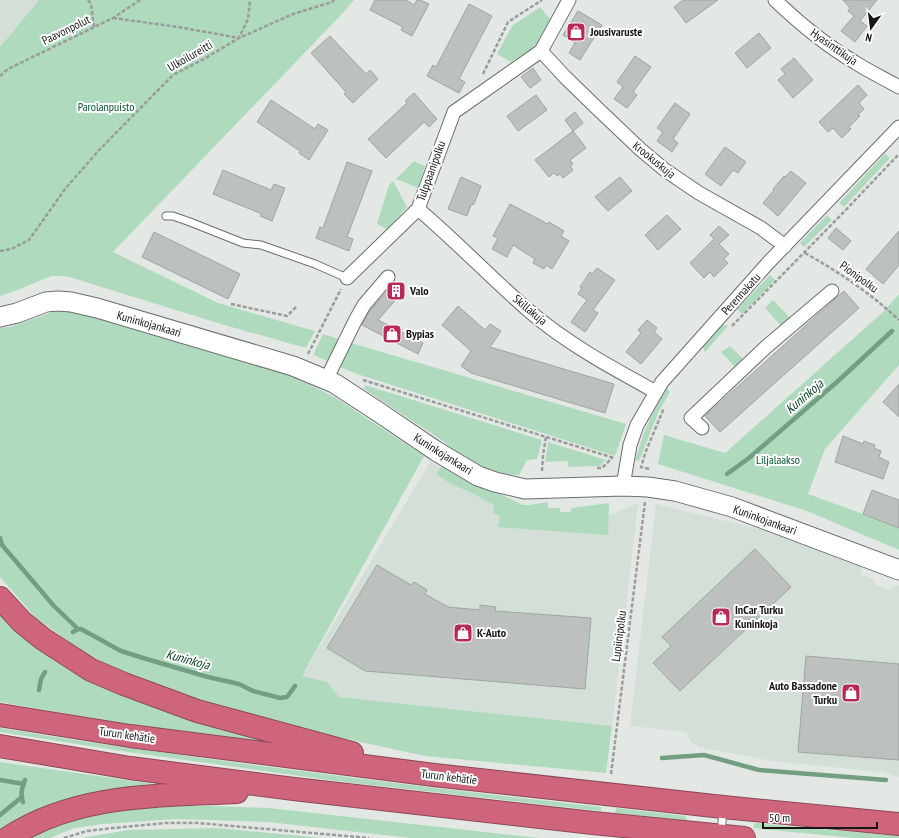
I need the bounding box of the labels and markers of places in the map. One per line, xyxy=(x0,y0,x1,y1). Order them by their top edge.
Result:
shop icon: Jousivaruste xyxy=(565,21,587,43)
place label: Jousivaruste xyxy=(589,24,643,39)
building icon: Valo xyxy=(385,280,407,302)
place label: Valo xyxy=(409,283,429,298)
shop icon: Bypias xyxy=(381,323,403,345)
place label: Bypias xyxy=(406,326,434,341)
place label: InCar Turku Kuninkoja xyxy=(735,602,783,631)
shop icon: InCar Turku Kuninkoja xyxy=(710,606,732,628)
shop icon: K-Auto xyxy=(452,622,474,644)
place label: K-Auto xyxy=(477,625,507,640)
place label: Auto Bassadone Turku xyxy=(768,678,837,707)
shop icon: Auto Bassadone Turku xyxy=(840,682,862,704)

